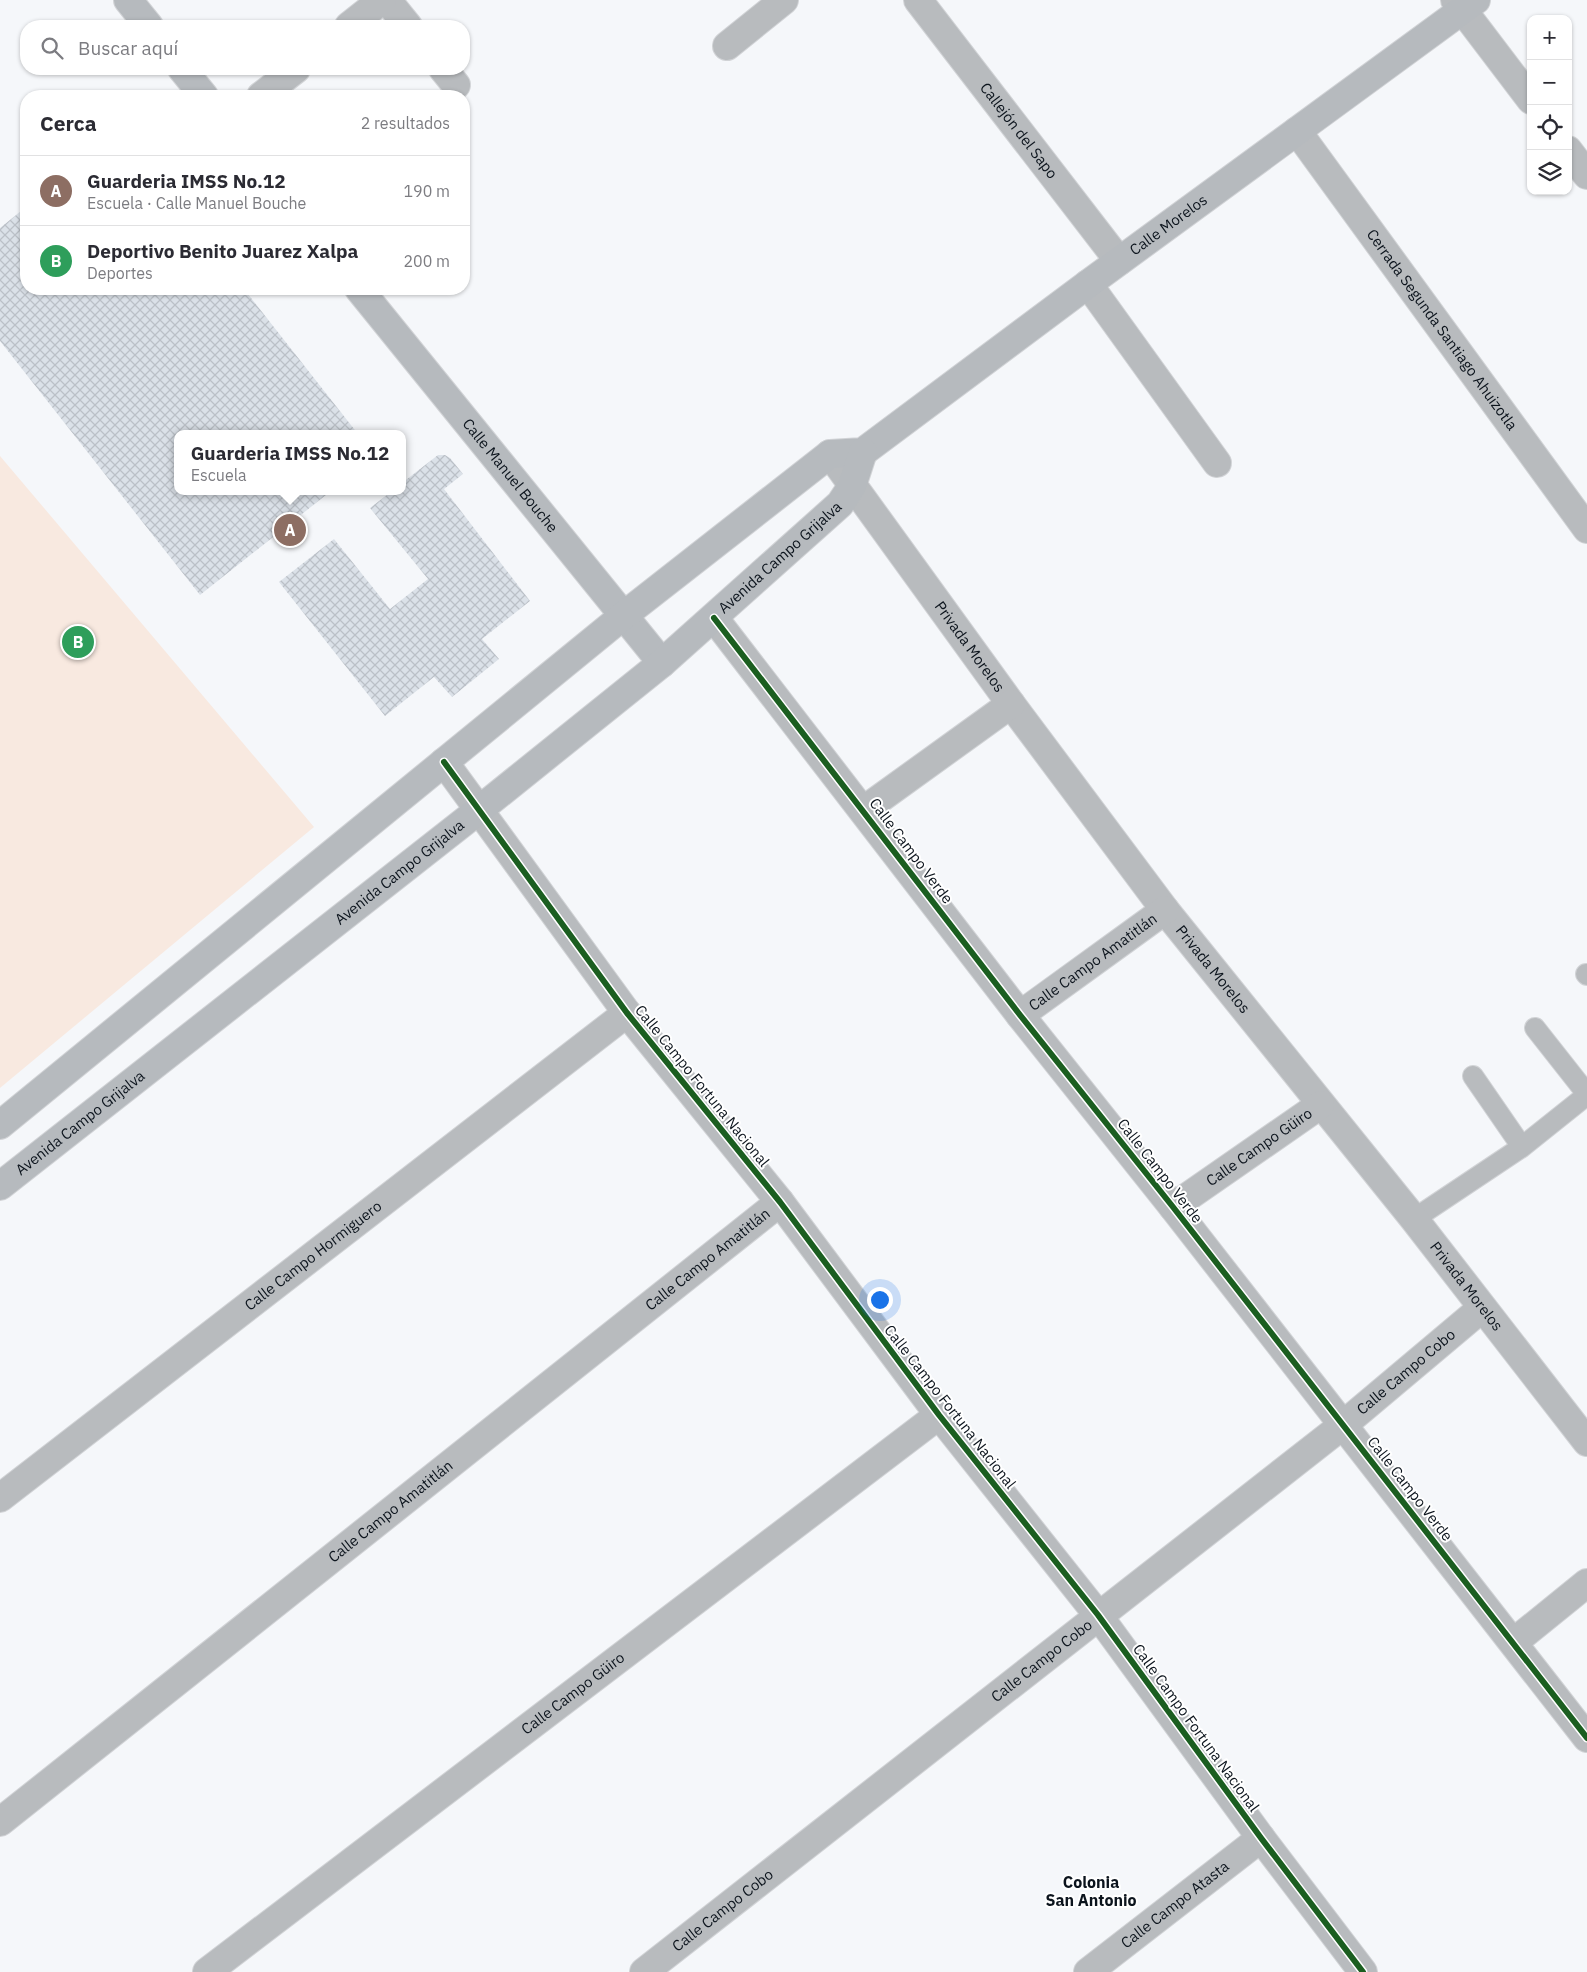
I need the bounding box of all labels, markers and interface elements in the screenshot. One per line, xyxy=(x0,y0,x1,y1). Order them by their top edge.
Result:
map controls xyxy=(1527,15,1572,195)
button: + xyxy=(1527,15,1572,60)
search box xyxy=(20,20,470,75)
icon: search xyxy=(38,34,66,62)
text: Buscar aquí xyxy=(78,36,178,60)
button: − xyxy=(1527,60,1572,105)
street label: Callejón del Sapo xyxy=(976,79,1062,182)
button: locate xyxy=(1527,105,1572,150)
text: Cerca xyxy=(40,109,97,137)
text: 2 resultados xyxy=(361,113,450,133)
button: layers xyxy=(1527,150,1572,195)
text: Guarderia IMSS No.12 xyxy=(87,169,286,193)
text: A xyxy=(51,181,61,201)
text: 190 m xyxy=(403,181,450,201)
street label: Calle Morelos xyxy=(1126,190,1211,259)
text: Escuela · Calle Manuel Bouche xyxy=(87,193,306,213)
street label: Cerrada Segunda Santiago Ahuizotla xyxy=(1363,225,1522,434)
text: Deportivo Benito Juarez Xalpa xyxy=(87,239,358,263)
text: B xyxy=(51,251,61,271)
text: 200 m xyxy=(403,251,450,271)
text: Deportes xyxy=(87,263,153,283)
street label: Calle Manuel Bouche xyxy=(459,414,562,536)
popup xyxy=(174,430,406,495)
text: Guarderia IMSS No.12 xyxy=(191,441,389,465)
text: Escuela xyxy=(191,465,247,485)
street label: Avenida Campo Grijalva xyxy=(714,497,845,617)
pin: A xyxy=(274,511,306,549)
street label: Privada Morelos xyxy=(931,597,1009,696)
pin: B xyxy=(62,623,94,661)
street label: Calle Campo Verde xyxy=(865,794,957,907)
street label: Avenida Campo Grijalva xyxy=(331,815,468,929)
street label: Calle Campo Amatitlán xyxy=(1025,909,1161,1015)
street label: Privada Morelos xyxy=(1172,921,1254,1017)
street label: Calle Campo Fortuna Nacional xyxy=(631,1001,774,1171)
street label: Avenida Campo Grijalva xyxy=(11,1066,148,1179)
street label: Calle Campo Güiro xyxy=(1202,1103,1316,1190)
street label: Calle Campo Verde xyxy=(1114,1115,1207,1227)
street label: Calle Campo Hormiguero xyxy=(241,1196,385,1314)
street label: Calle Campo Amatitlán xyxy=(641,1204,774,1314)
street label: Privada Morelos xyxy=(1426,1238,1507,1335)
your location xyxy=(867,1287,893,1313)
street label: Calle Campo Fortuna Nacional xyxy=(880,1321,1020,1493)
street label: Calle Campo Cobo xyxy=(1352,1325,1459,1418)
street label: Calle Campo Verde xyxy=(1364,1433,1457,1545)
street label: Calle Campo Amatitlán xyxy=(324,1456,457,1566)
street label: Calle Campo Cobo xyxy=(987,1615,1096,1706)
street label: Calle Campo Fortuna Nacional xyxy=(1129,1640,1264,1815)
street label: Calle Campo Güiro xyxy=(517,1648,628,1738)
street label: Calle Campo Atasta xyxy=(1117,1856,1233,1952)
street label: Calle Campo Cobo xyxy=(668,1865,777,1955)
district label: Colonia San Antonio xyxy=(1045,1872,1137,1910)

